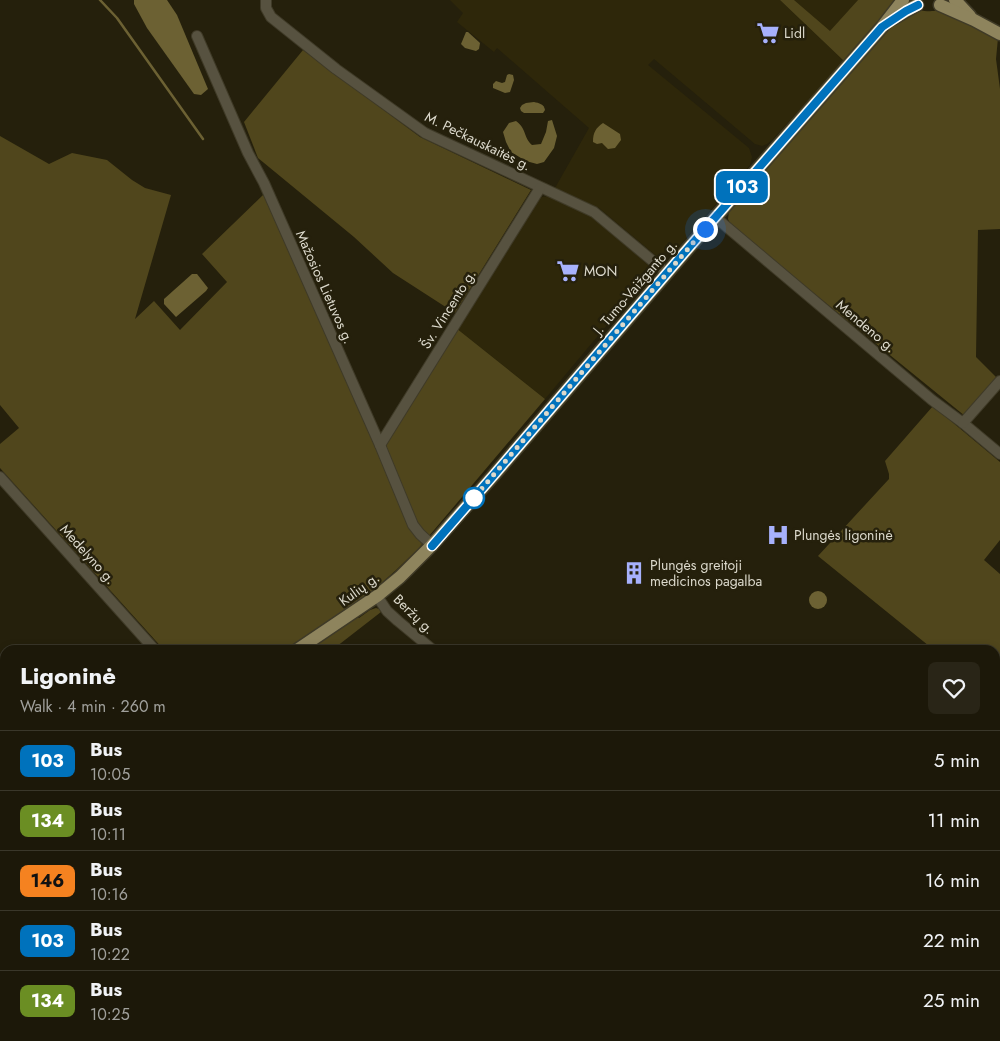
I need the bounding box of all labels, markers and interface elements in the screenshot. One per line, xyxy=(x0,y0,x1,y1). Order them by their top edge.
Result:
supermarket icon: Lidl xyxy=(755,20,781,46)
place label: Lidl xyxy=(784,23,805,43)
street label: M. Pečkauskaitės g. xyxy=(422,107,534,175)
line badge: 103 xyxy=(713,171,771,203)
text: 103 xyxy=(726,174,758,200)
your location xyxy=(693,217,718,242)
street label: Mažosios Lietuvos g. xyxy=(291,227,359,347)
street label: J. Tumo-Vaižganto g. xyxy=(587,235,682,340)
supermarket icon: MON xyxy=(555,258,581,284)
place label: MON xyxy=(584,261,617,281)
street label: Šv. Vincento g. xyxy=(416,265,480,353)
street label: Mendeno g. xyxy=(832,295,900,357)
unlabelled marker xyxy=(463,487,485,509)
street label: Medelyno g. xyxy=(56,520,120,588)
hospital icon: Plungės ligoninė xyxy=(765,522,791,548)
place label: Plungės ligoninė xyxy=(794,525,893,545)
place label: Plungės greitoji medicinos pagalba xyxy=(650,555,762,591)
building icon: Plungės greitoji medicinos pagalba xyxy=(621,560,647,586)
street label: Kulių g. xyxy=(335,568,383,610)
street label: Beržų g. xyxy=(389,589,439,639)
text: Ligoninė xyxy=(20,658,116,693)
button: heart xyxy=(928,662,980,714)
text: Walk · 4 min · 260 m xyxy=(20,695,166,718)
text: Bus xyxy=(90,736,122,763)
text: 5 min xyxy=(934,747,980,774)
text: 103 xyxy=(31,748,64,774)
text: 10:05 xyxy=(90,763,130,786)
text: Bus xyxy=(90,796,122,823)
text: 11 min xyxy=(927,807,980,834)
text: 134 xyxy=(31,808,64,834)
text: 10:11 xyxy=(90,823,126,846)
text: Bus xyxy=(90,856,122,883)
text: 16 min xyxy=(925,867,980,894)
text: 146 xyxy=(31,868,64,894)
text: 10:16 xyxy=(90,883,128,906)
text: Bus xyxy=(90,916,122,943)
text: 22 min xyxy=(923,927,980,954)
text: 103 xyxy=(31,928,64,954)
text: 10:22 xyxy=(90,943,130,966)
text: Bus xyxy=(90,976,122,1003)
text: 25 min xyxy=(923,987,980,1014)
text: 134 xyxy=(31,988,64,1014)
text: 10:25 xyxy=(90,1003,130,1026)

